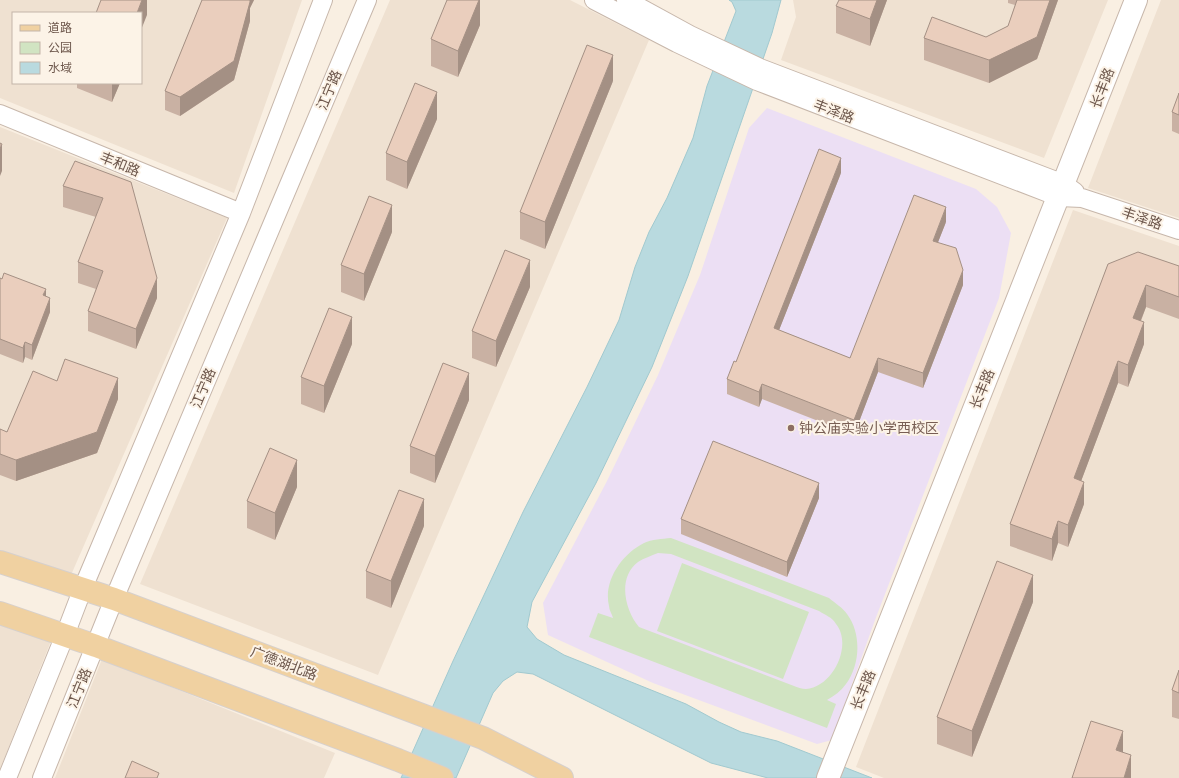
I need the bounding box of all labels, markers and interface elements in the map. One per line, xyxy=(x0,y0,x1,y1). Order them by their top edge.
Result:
legend xyxy=(12,12,142,84)
text: 道路 xyxy=(48,20,72,36)
text: 公园 xyxy=(48,40,72,56)
text: 水域 xyxy=(48,60,72,76)
street label: 长丰路 xyxy=(1086,65,1119,111)
street label: 江宁路 xyxy=(313,67,346,113)
street label: 丰泽路 xyxy=(811,95,857,128)
street label: 丰和路 xyxy=(97,148,143,181)
street label: 丰泽路 xyxy=(1119,203,1165,234)
street label: 江宁路 xyxy=(187,365,220,411)
street label: 长丰路 xyxy=(966,366,999,412)
place label: 钟公庙实验小学西校区 xyxy=(799,419,939,438)
marker: 钟公庙实验小学西校区 xyxy=(786,423,796,433)
street label: 广德湖北路 xyxy=(248,642,320,685)
street label: 江宁路 xyxy=(63,665,96,711)
street label: 长丰路 xyxy=(847,667,880,713)

